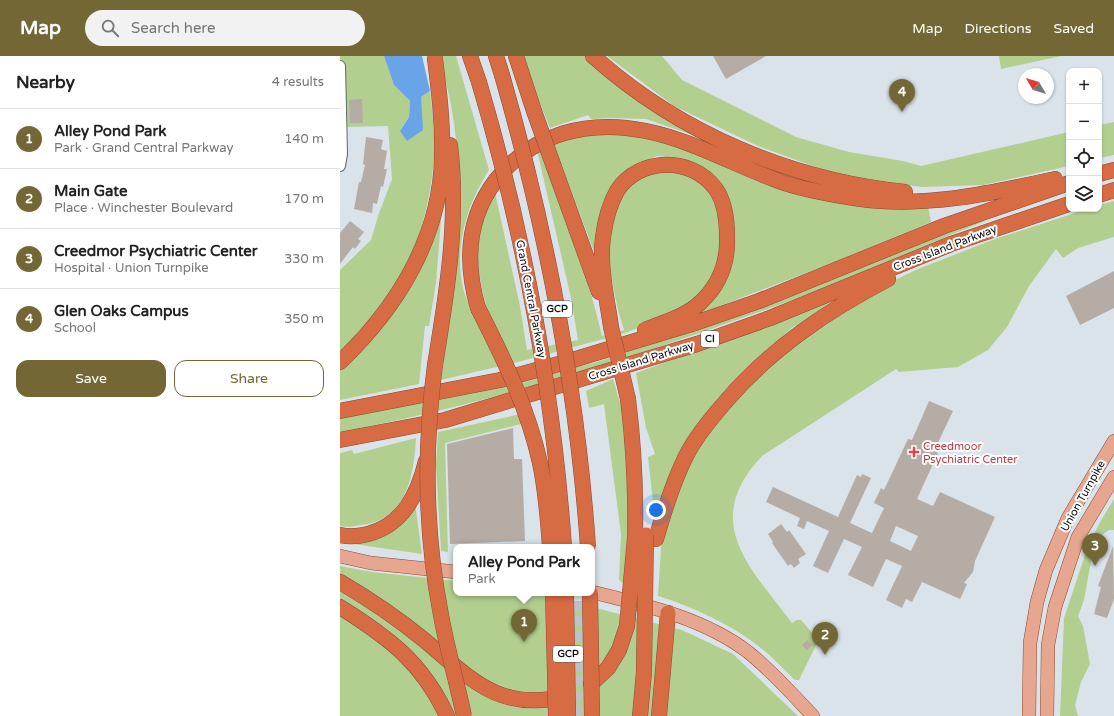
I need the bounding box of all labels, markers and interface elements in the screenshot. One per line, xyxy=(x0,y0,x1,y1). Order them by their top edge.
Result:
search box xyxy=(85,10,365,46)
text: Map xyxy=(20,17,61,39)
icon: search xyxy=(99,17,121,39)
text: Search here xyxy=(131,19,215,37)
text: Map xyxy=(912,20,943,37)
text: Directions xyxy=(965,20,1032,37)
text: Saved xyxy=(1054,20,1094,37)
north arrow xyxy=(1018,68,1054,104)
map controls xyxy=(1066,68,1102,212)
button: + xyxy=(1066,68,1102,104)
text: Nearby xyxy=(16,72,75,93)
text: 4 results xyxy=(272,74,324,90)
pin: 4 xyxy=(889,79,915,112)
button: − xyxy=(1066,104,1102,140)
text: Alley Pond Park xyxy=(54,122,166,140)
text: 1 xyxy=(25,131,33,147)
text: 140 m xyxy=(284,131,324,147)
text: Park · Grand Central Parkway xyxy=(54,140,234,156)
button: locate xyxy=(1066,140,1102,176)
button: layers xyxy=(1066,176,1102,212)
text: Main Gate xyxy=(54,182,127,200)
text: 2 xyxy=(25,191,33,207)
text: 170 m xyxy=(284,191,324,207)
text: Place · Winchester Boulevard xyxy=(54,200,233,216)
street label: Cross Island Parkway xyxy=(892,222,999,274)
street label: Grand Central Parkway xyxy=(513,239,549,359)
text: Creedmor Psychiatric Center xyxy=(54,242,258,260)
text: 3 xyxy=(25,251,33,267)
text: 330 m xyxy=(284,251,324,267)
text: Hospital · Union Turnpike xyxy=(54,260,209,276)
road number: GCP xyxy=(542,301,572,317)
text: Glen Oaks Campus xyxy=(54,302,189,320)
text: 4 xyxy=(25,311,33,327)
text: 350 m xyxy=(284,311,324,327)
text: School xyxy=(54,320,96,336)
road number: CI xyxy=(701,331,719,347)
street label: Cross Island Parkway xyxy=(587,339,695,383)
button: Save xyxy=(16,360,166,397)
button: Share xyxy=(174,360,324,397)
place label: Creedmoor Psychiatric Center xyxy=(923,440,1018,466)
marker: Creedmoor Psychiatric Center xyxy=(908,446,920,458)
street label: Union Turnpike xyxy=(1058,458,1108,534)
your location xyxy=(646,500,666,520)
pin: 3 xyxy=(1082,533,1108,566)
popup xyxy=(453,544,595,596)
text: Alley Pond Park xyxy=(468,553,580,571)
text: Park xyxy=(468,571,496,587)
pin: 1 xyxy=(511,609,537,642)
pin: 2 xyxy=(812,622,838,655)
road number: GCP xyxy=(553,646,583,662)

